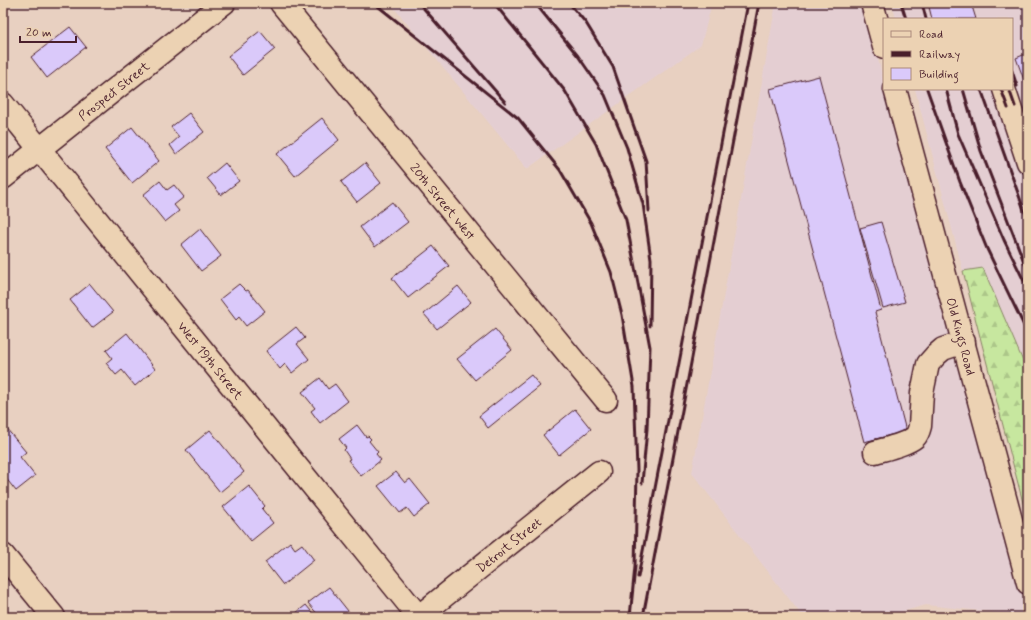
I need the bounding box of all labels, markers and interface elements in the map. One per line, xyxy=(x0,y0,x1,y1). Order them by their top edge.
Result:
scale bar xyxy=(20,18,76,44)
legend xyxy=(883,18,1013,90)
text: 20 m xyxy=(26,25,52,41)
text: Road xyxy=(919,27,943,43)
text: Railway xyxy=(919,47,961,63)
street label: Prospect Street xyxy=(75,58,154,125)
text: Building xyxy=(919,67,959,84)
street label: 20th Street West xyxy=(405,160,479,244)
street label: Old Kings Road xyxy=(942,296,979,377)
street label: West 19th Street xyxy=(173,319,247,404)
street label: Detroit Street xyxy=(473,514,546,577)

